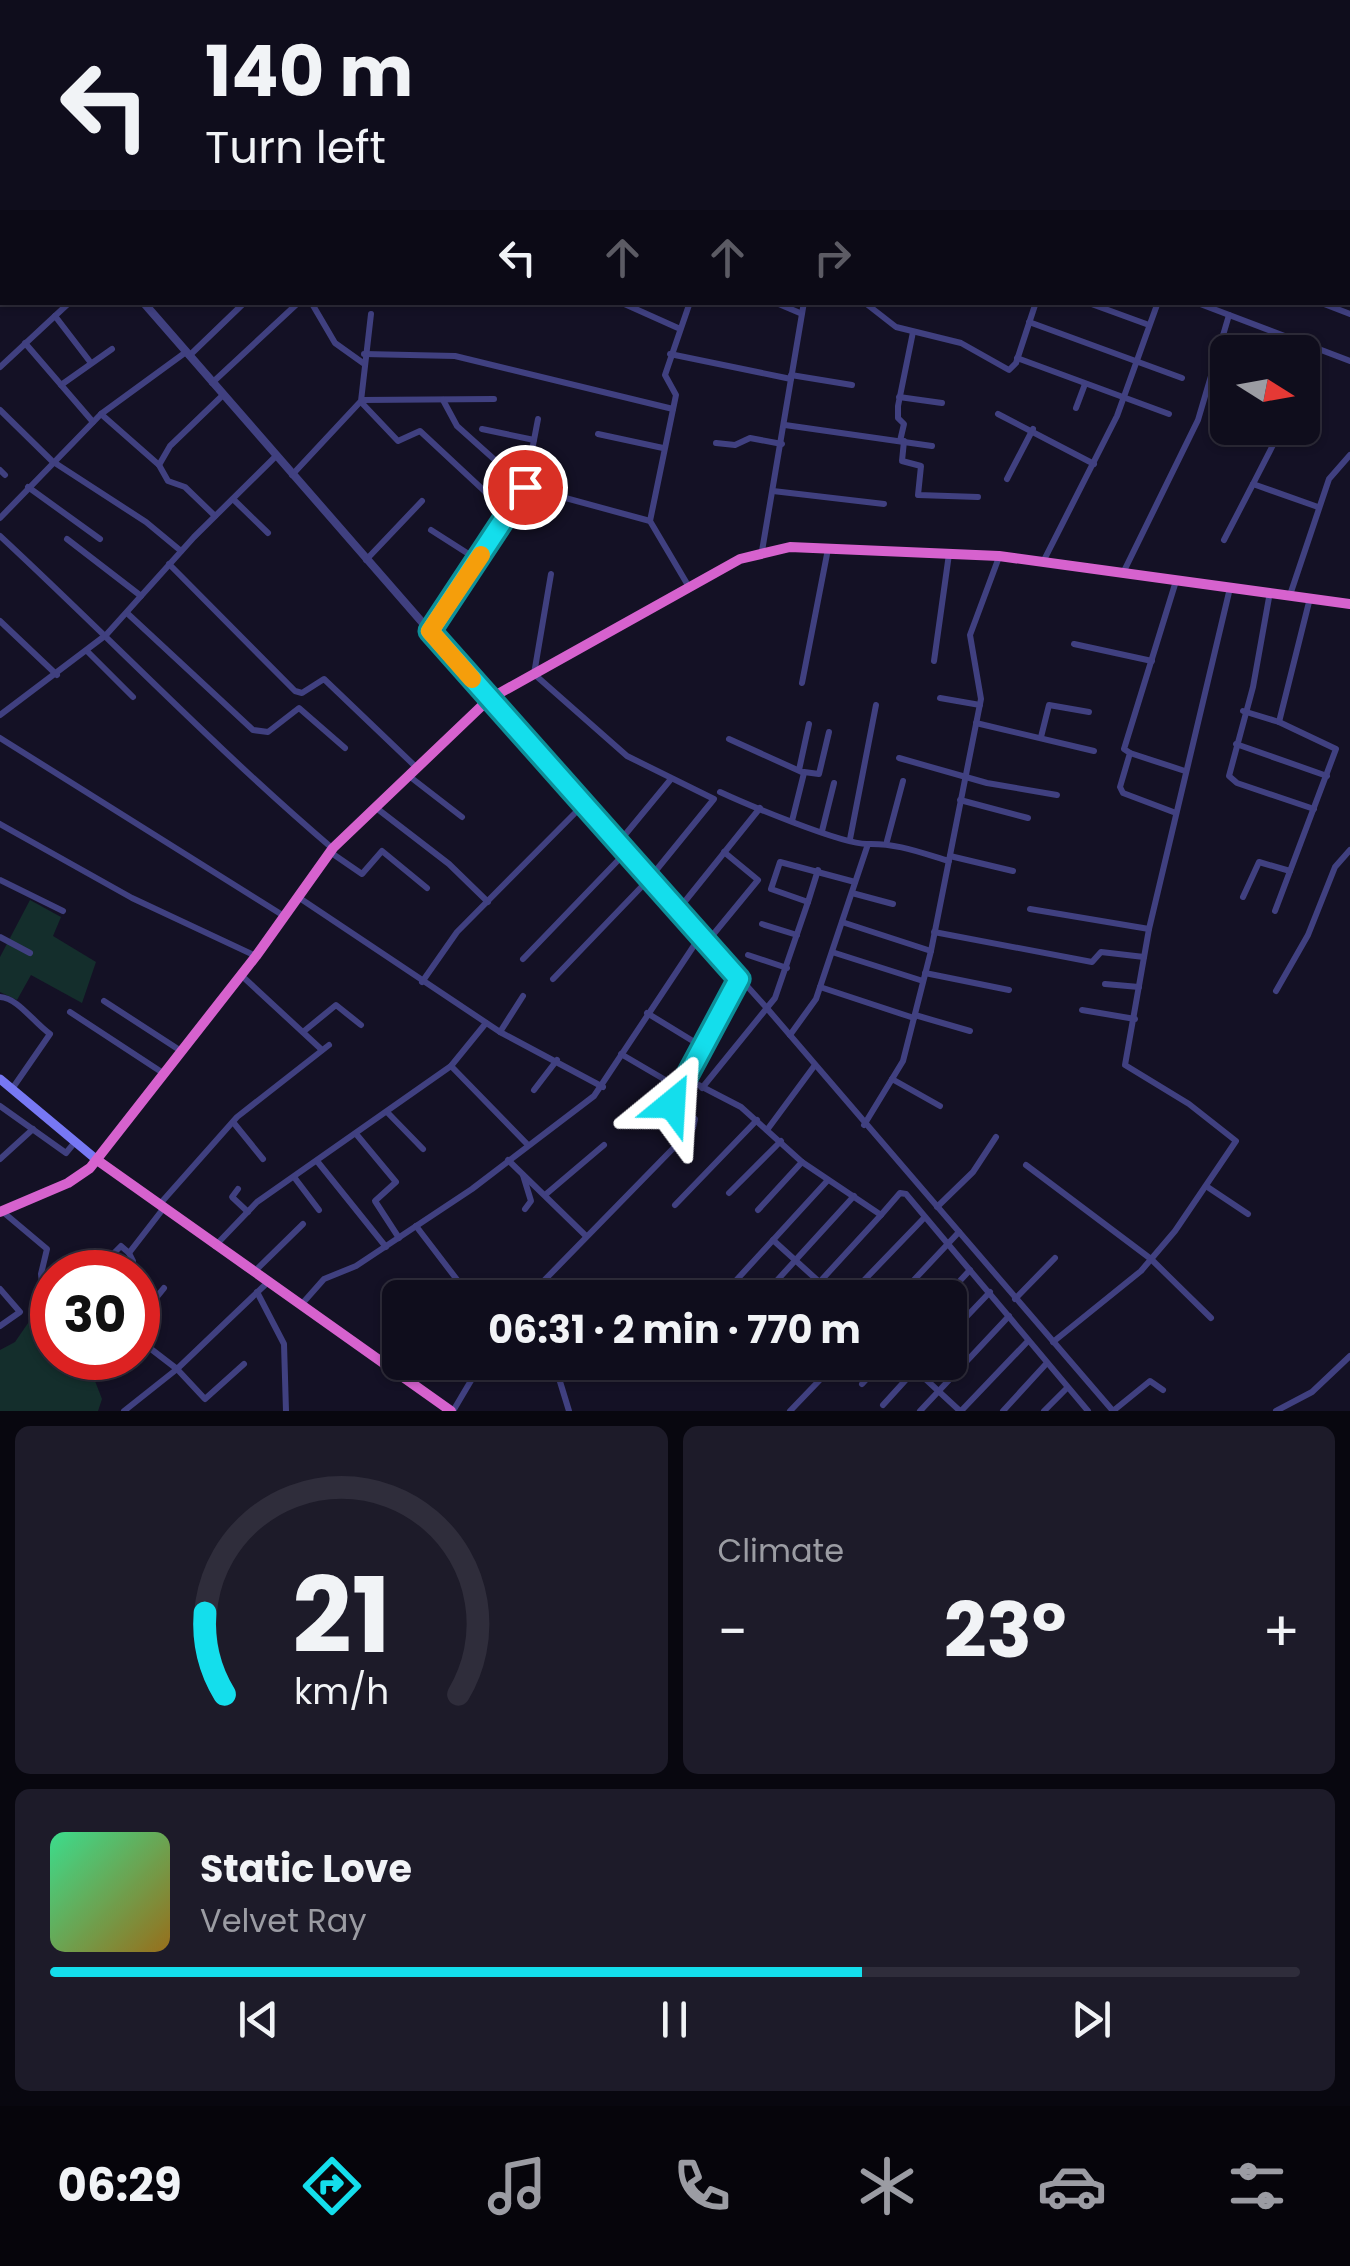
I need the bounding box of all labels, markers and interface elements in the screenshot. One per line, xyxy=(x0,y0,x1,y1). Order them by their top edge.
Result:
text: 140 m xyxy=(205,22,413,121)
icon: left xyxy=(40,40,170,170)
text: Turn left xyxy=(205,116,386,179)
icon: left xyxy=(490,230,545,285)
icon: ahead xyxy=(595,230,650,285)
icon: ahead xyxy=(700,230,755,285)
icon: right xyxy=(805,230,860,285)
north arrow xyxy=(1210,335,1320,445)
map controls xyxy=(1210,335,1320,445)
pin xyxy=(483,445,568,530)
icon: arrive xyxy=(498,460,553,515)
position arrow xyxy=(620,1052,724,1156)
speed limit sign: 30 xyxy=(30,1250,160,1380)
text: 06:31 · 2 min · 770 m xyxy=(488,1303,861,1356)
text: Climate xyxy=(718,1528,844,1573)
text: 21 xyxy=(292,1543,391,1688)
text: 23° xyxy=(944,1578,1067,1683)
text: − xyxy=(718,1593,748,1670)
text: + xyxy=(1262,1593,1300,1670)
text: km/h xyxy=(294,1666,389,1717)
text: Static Love xyxy=(200,1842,412,1895)
text: Velvet Ray xyxy=(200,1898,366,1943)
icon: previous xyxy=(231,1992,286,2047)
icon: pause xyxy=(647,1992,702,2047)
icon: next xyxy=(1064,1992,1119,2047)
icon: directions xyxy=(297,2151,367,2221)
icon: music xyxy=(482,2151,552,2221)
icon: phone xyxy=(667,2151,737,2221)
icon: climate xyxy=(852,2151,922,2221)
icon: car xyxy=(1037,2151,1107,2221)
icon: filters xyxy=(1222,2151,1292,2221)
text: 06:29 xyxy=(58,2154,182,2217)

